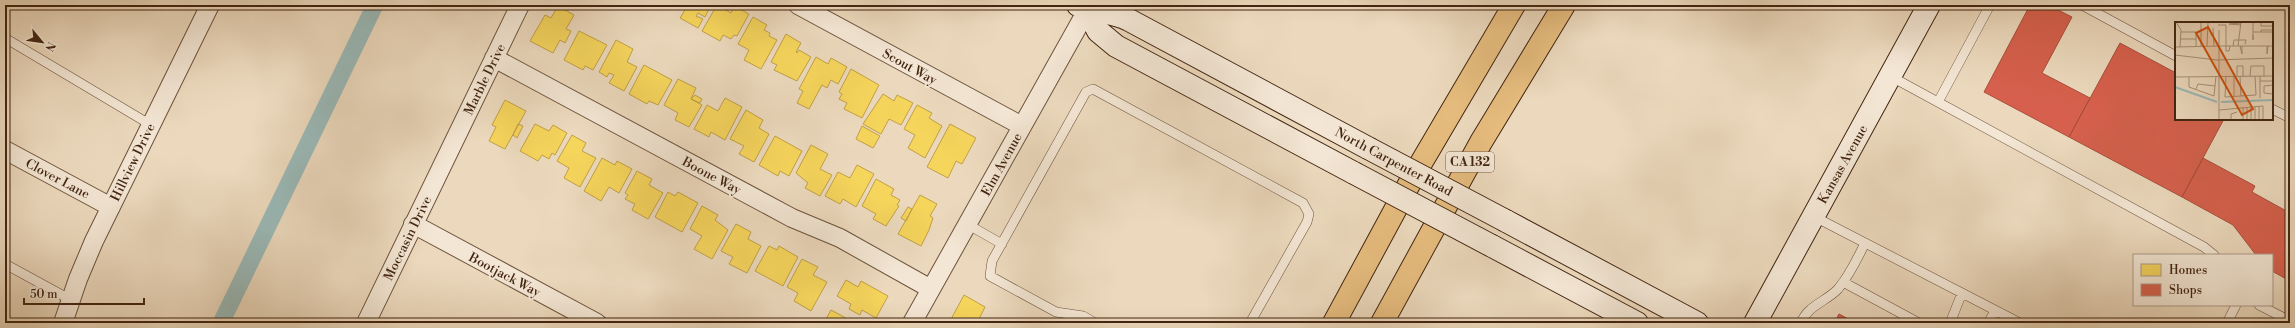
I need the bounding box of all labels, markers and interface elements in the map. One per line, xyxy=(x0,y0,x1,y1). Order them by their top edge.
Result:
north arrow xyxy=(22,22,62,62)
inset map xyxy=(2175,22,2273,120)
text: N xyxy=(41,39,58,54)
street label: Marble Drive xyxy=(461,41,509,118)
street label: Scout Way xyxy=(879,45,940,89)
street label: Hillview Drive xyxy=(107,121,159,204)
street label: Kansas Avenue xyxy=(1815,122,1871,207)
street label: North Carpenter Road xyxy=(1332,124,1456,200)
street label: Elm Avenue xyxy=(978,130,1026,199)
road number: CA 132 xyxy=(1446,152,1494,172)
street label: Boone Way xyxy=(678,153,744,198)
street label: Clover Lane xyxy=(23,155,93,203)
street label: Moccasin Drive xyxy=(381,193,435,283)
street label: Bootjack Way xyxy=(465,249,544,301)
legend xyxy=(2133,254,2273,306)
text: Homes xyxy=(2169,263,2207,278)
scale bar xyxy=(24,280,144,306)
text: Shops xyxy=(2169,283,2202,298)
text: 50 m xyxy=(30,287,58,302)

